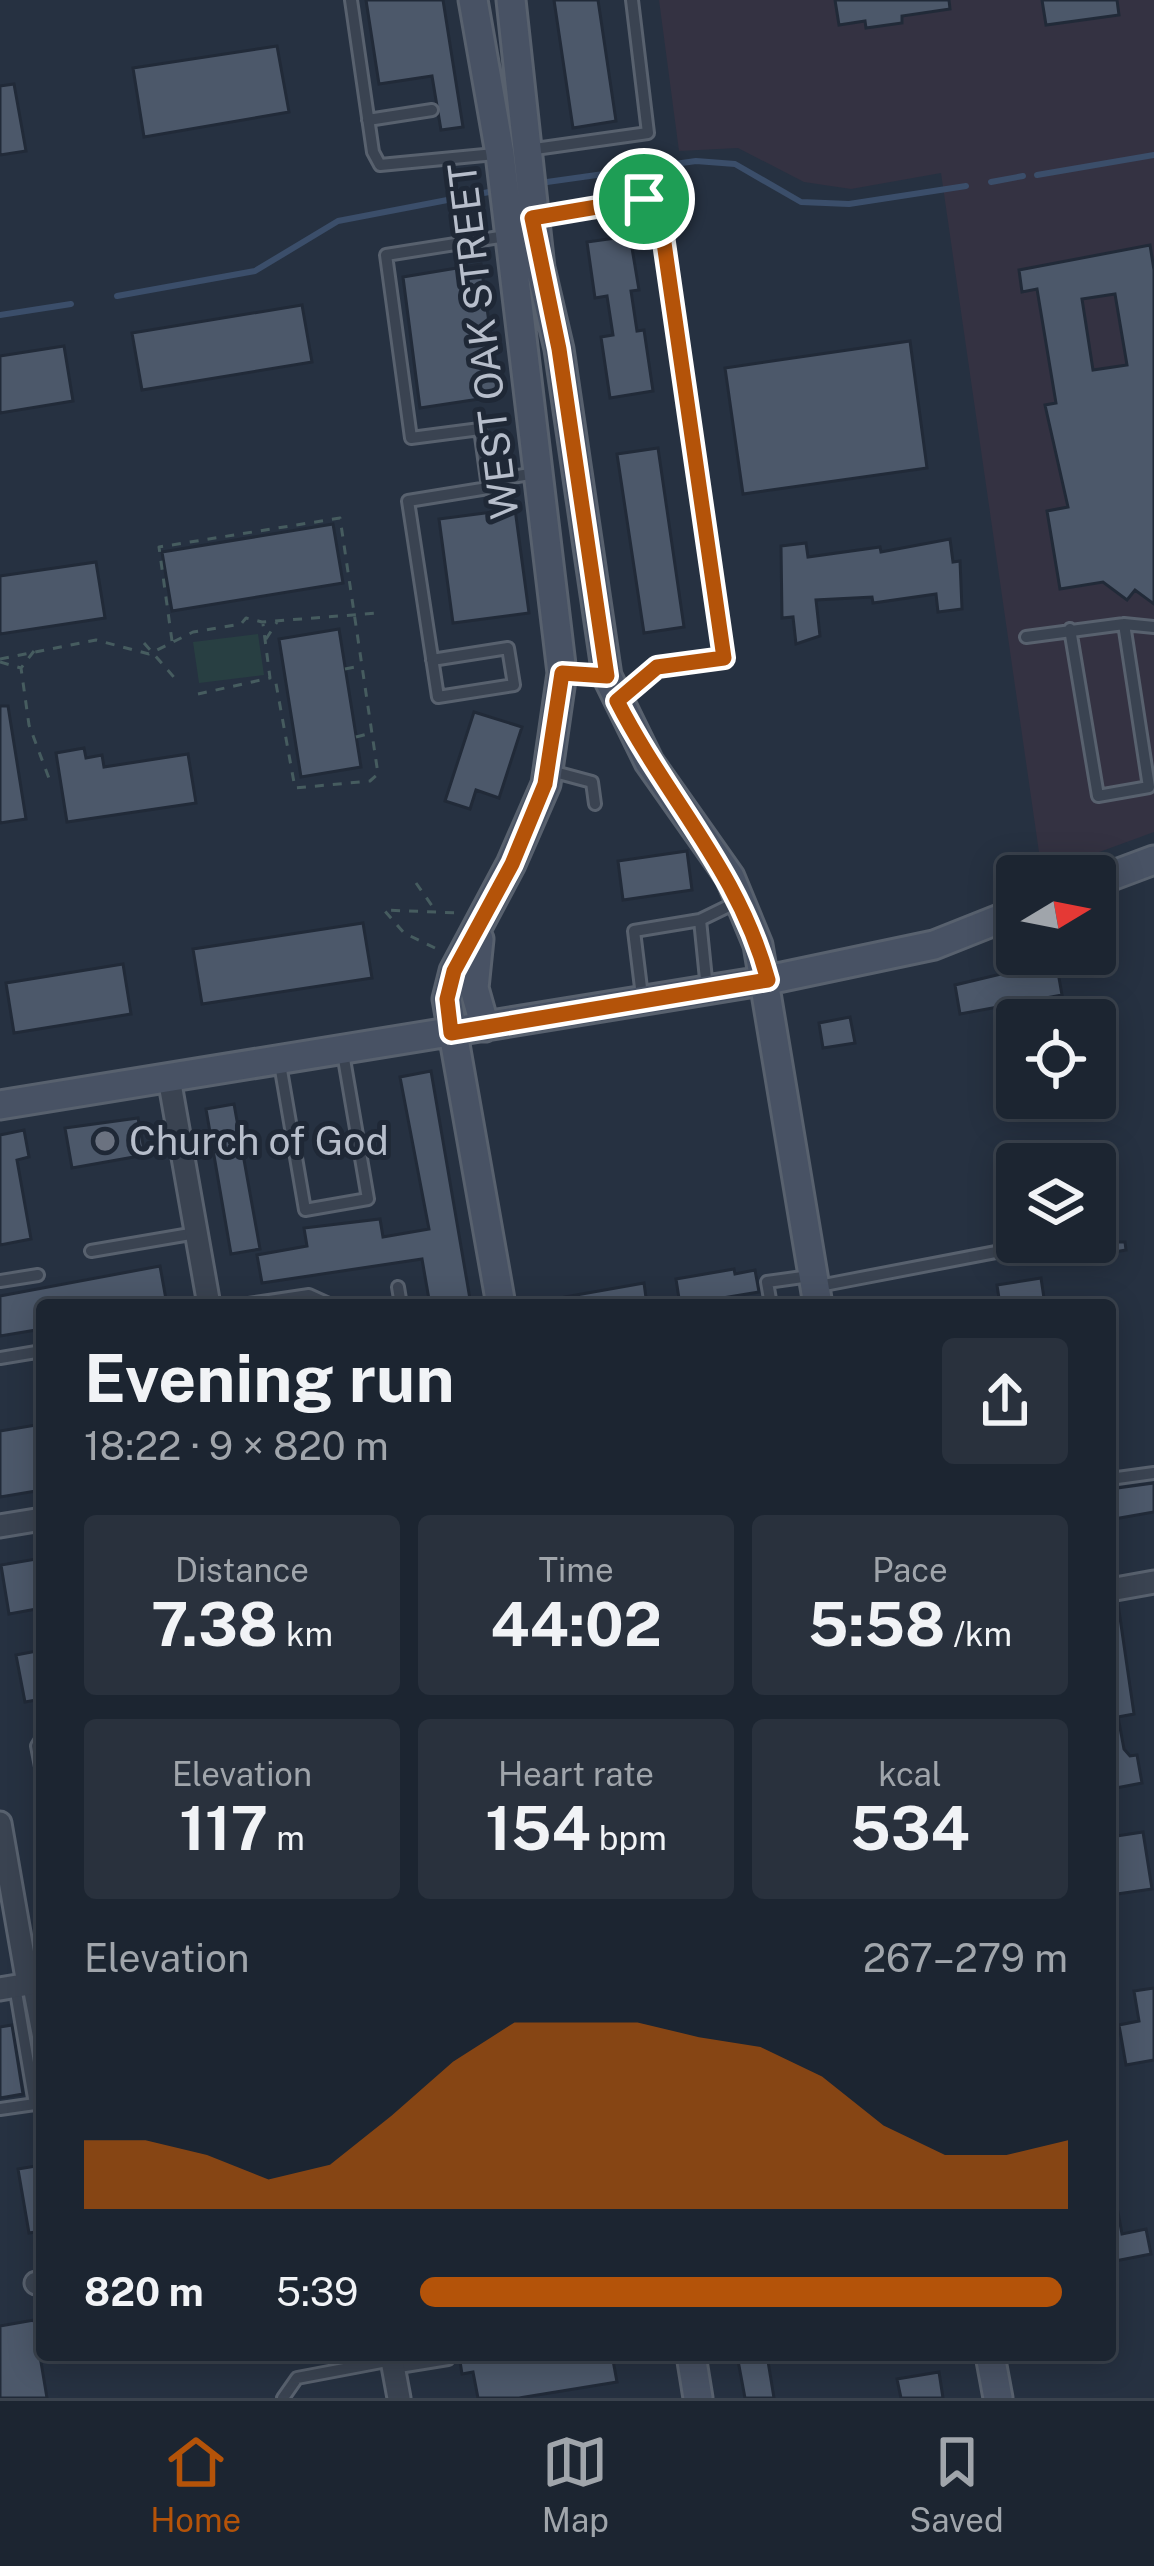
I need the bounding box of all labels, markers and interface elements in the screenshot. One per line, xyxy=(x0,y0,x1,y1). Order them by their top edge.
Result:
pin xyxy=(593,148,695,250)
street label: WEST OAK STREET xyxy=(438,160,528,522)
icon: arrive xyxy=(611,166,677,232)
north arrow xyxy=(996,855,1116,975)
map controls xyxy=(996,855,1116,1263)
button: locate xyxy=(996,999,1116,1119)
place label: Church of God xyxy=(129,1118,389,1164)
marker: Church of God xyxy=(92,1128,118,1154)
button: layers xyxy=(996,1143,1116,1263)
button: share xyxy=(942,1338,1068,1464)
text: Evening run xyxy=(84,1339,455,1417)
text: 18:22 · 9 × 820 m xyxy=(84,1423,389,1469)
text: Distance xyxy=(175,1551,309,1589)
text: Time xyxy=(538,1551,614,1589)
text: Pace xyxy=(872,1551,948,1589)
text: 7.38 xyxy=(151,1589,278,1660)
text: 44:02 xyxy=(490,1589,662,1660)
text: 5:58 xyxy=(808,1589,945,1660)
text: km xyxy=(278,1615,333,1653)
text: /km xyxy=(945,1615,1012,1653)
text: Elevation xyxy=(172,1755,312,1793)
text: Heart rate xyxy=(498,1755,654,1793)
text: kcal xyxy=(878,1755,942,1793)
text: 117 xyxy=(179,1793,268,1864)
text: 154 xyxy=(485,1793,591,1864)
text: 534 xyxy=(850,1793,970,1864)
text: m xyxy=(268,1819,305,1857)
text: bpm xyxy=(591,1819,667,1857)
text: Elevation xyxy=(84,1935,250,1981)
text: 267–279 m xyxy=(863,1935,1068,1981)
text: 820 m xyxy=(84,2269,204,2315)
text: 5:39 xyxy=(276,2269,358,2315)
tab: Home xyxy=(150,2429,241,2539)
tab: Map xyxy=(542,2429,609,2539)
tab: Saved xyxy=(909,2429,1004,2539)

